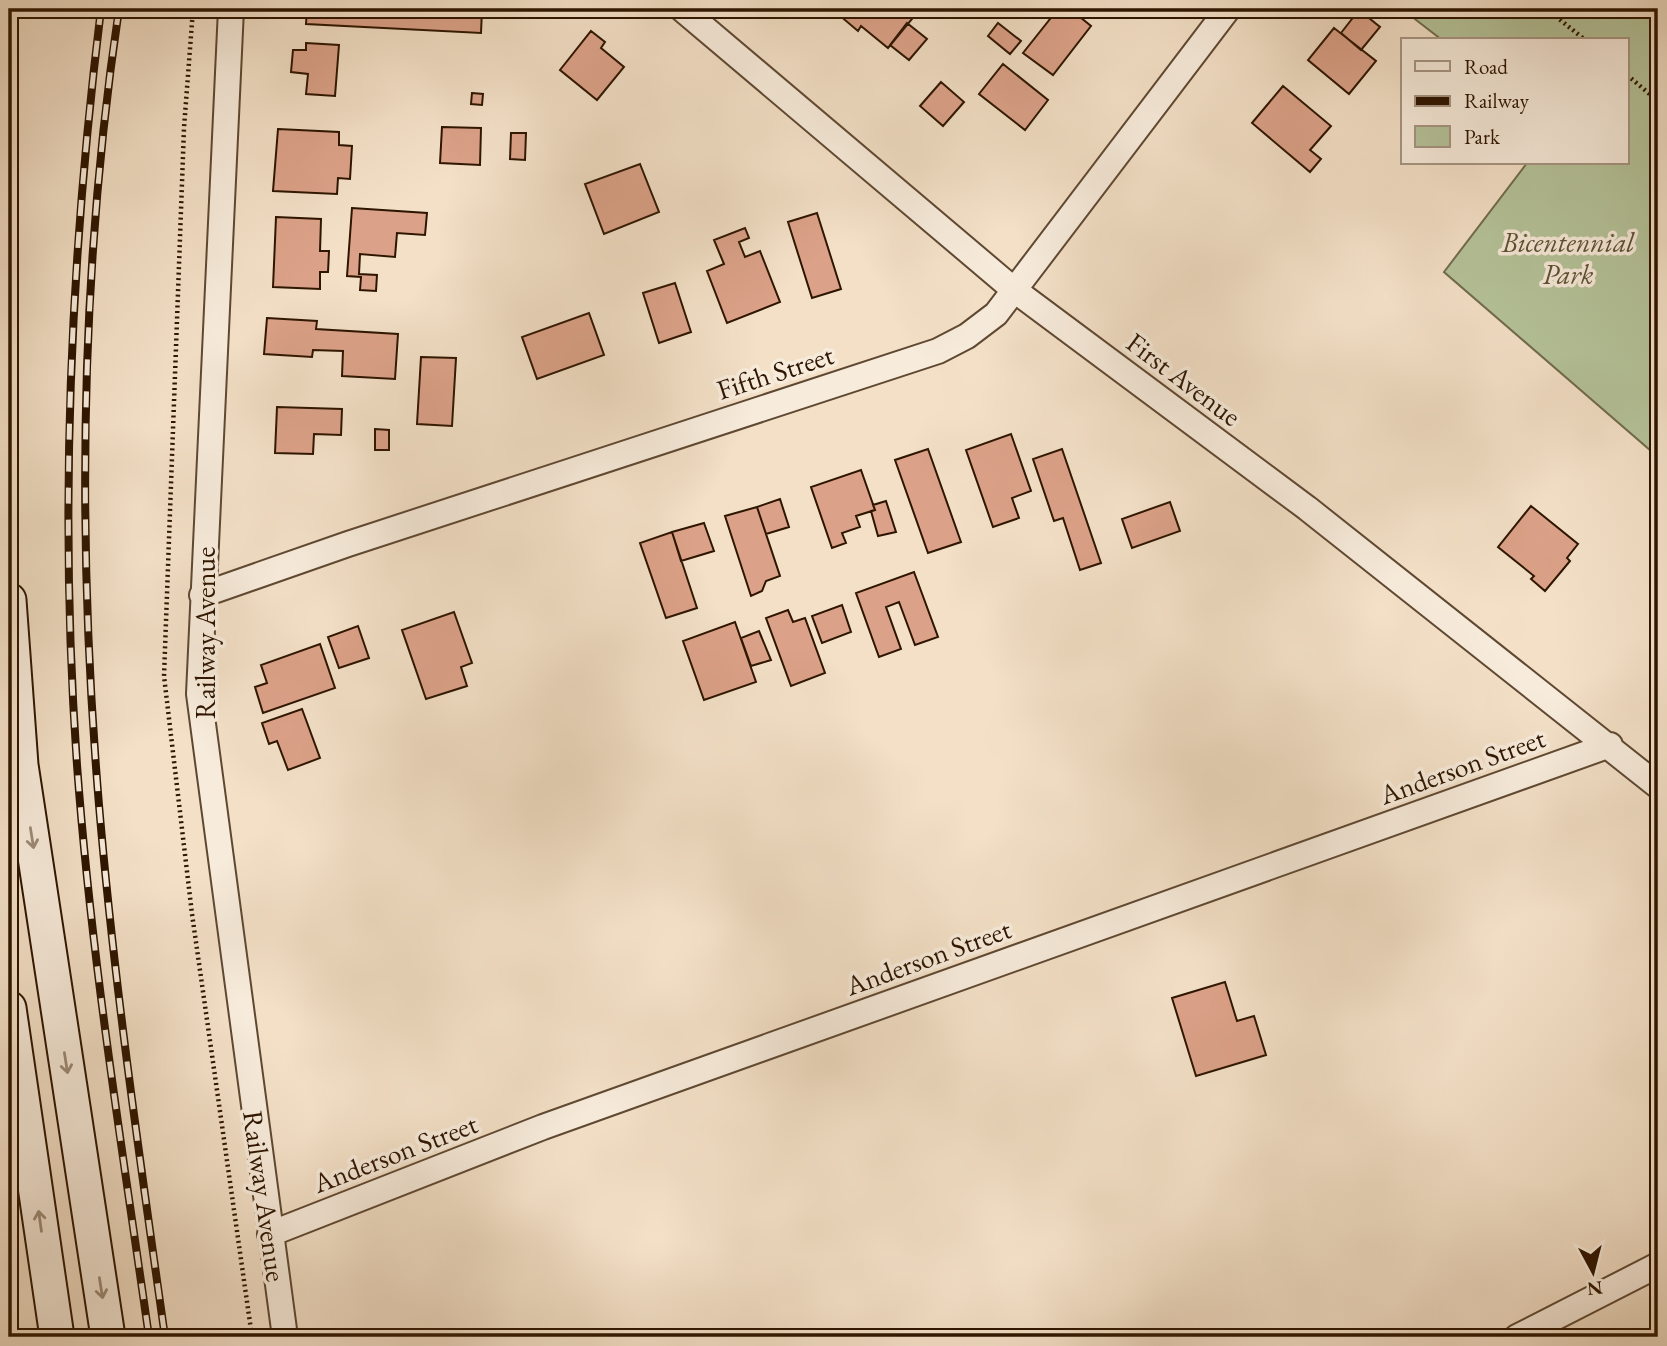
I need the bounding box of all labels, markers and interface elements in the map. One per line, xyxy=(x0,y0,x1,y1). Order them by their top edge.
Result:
legend xyxy=(1401,38,1628,164)
text: Road xyxy=(1464,53,1508,80)
text: Railway xyxy=(1464,87,1530,114)
text: Park xyxy=(1464,123,1501,150)
park label: Bicentennial Park xyxy=(1501,224,1635,292)
street label: First Avenue xyxy=(1120,324,1249,434)
street label: Fifth Street xyxy=(712,336,838,408)
street label: Railway Avenue xyxy=(187,547,223,719)
street label: Anderson Street xyxy=(1373,719,1550,813)
one-way arrow xyxy=(26,826,39,849)
street label: Anderson Street xyxy=(839,910,1016,1004)
one-way arrow xyxy=(60,1051,73,1074)
street label: Anderson Street xyxy=(307,1105,483,1201)
street label: Railway Avenue xyxy=(235,1108,295,1284)
one-way arrow xyxy=(33,1210,46,1233)
north arrow xyxy=(1558,1238,1628,1308)
text: N xyxy=(1585,1275,1604,1302)
one-way arrow xyxy=(95,1276,108,1299)

